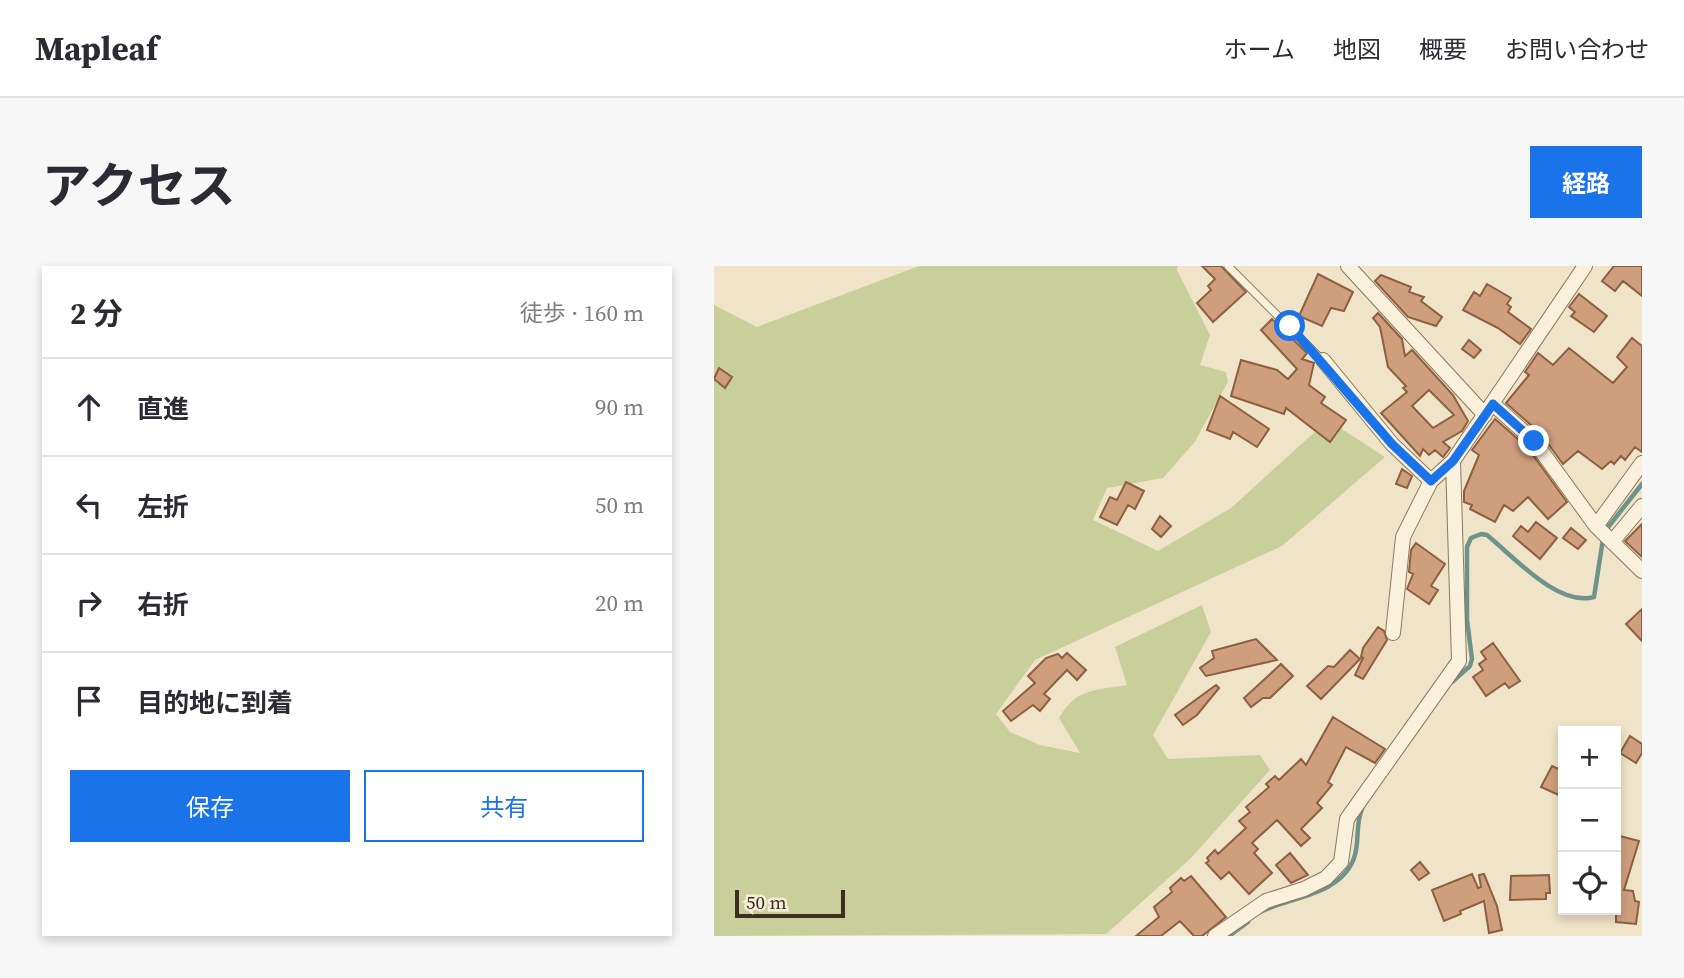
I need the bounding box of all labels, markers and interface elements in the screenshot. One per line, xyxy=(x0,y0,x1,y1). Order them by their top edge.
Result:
text: Mapleaf xyxy=(35,26,158,71)
text: ホーム xyxy=(1224,33,1295,66)
text: 地図 xyxy=(1333,33,1381,66)
text: 概要 xyxy=(1419,33,1467,66)
text: お問い合わせ xyxy=(1505,33,1649,66)
button: 経路 xyxy=(1530,146,1642,218)
text: アクセス xyxy=(42,152,236,219)
text: 2 分 xyxy=(70,293,123,334)
text: 徒歩 · 160 m xyxy=(520,297,644,329)
route start xyxy=(1274,310,1305,341)
icon: ahead xyxy=(70,388,108,426)
text: 直進 xyxy=(137,391,189,427)
text: 90 m xyxy=(595,391,644,423)
route end xyxy=(1518,425,1549,456)
icon: left xyxy=(70,486,108,524)
text: 左折 xyxy=(137,489,189,525)
text: 50 m xyxy=(595,489,644,521)
icon: right xyxy=(70,584,108,622)
text: 右折 xyxy=(137,587,189,623)
text: 20 m xyxy=(595,587,644,619)
icon: arrive xyxy=(70,682,108,720)
text: 目的地に到着 xyxy=(137,685,293,721)
map controls xyxy=(1558,726,1621,915)
button: + xyxy=(1558,726,1621,789)
button: 保存 xyxy=(70,770,350,842)
button: 共有 xyxy=(364,770,644,842)
button: − xyxy=(1558,789,1621,852)
button: locate xyxy=(1558,852,1621,915)
scale bar xyxy=(735,887,845,919)
text: 50 m xyxy=(746,889,787,915)

